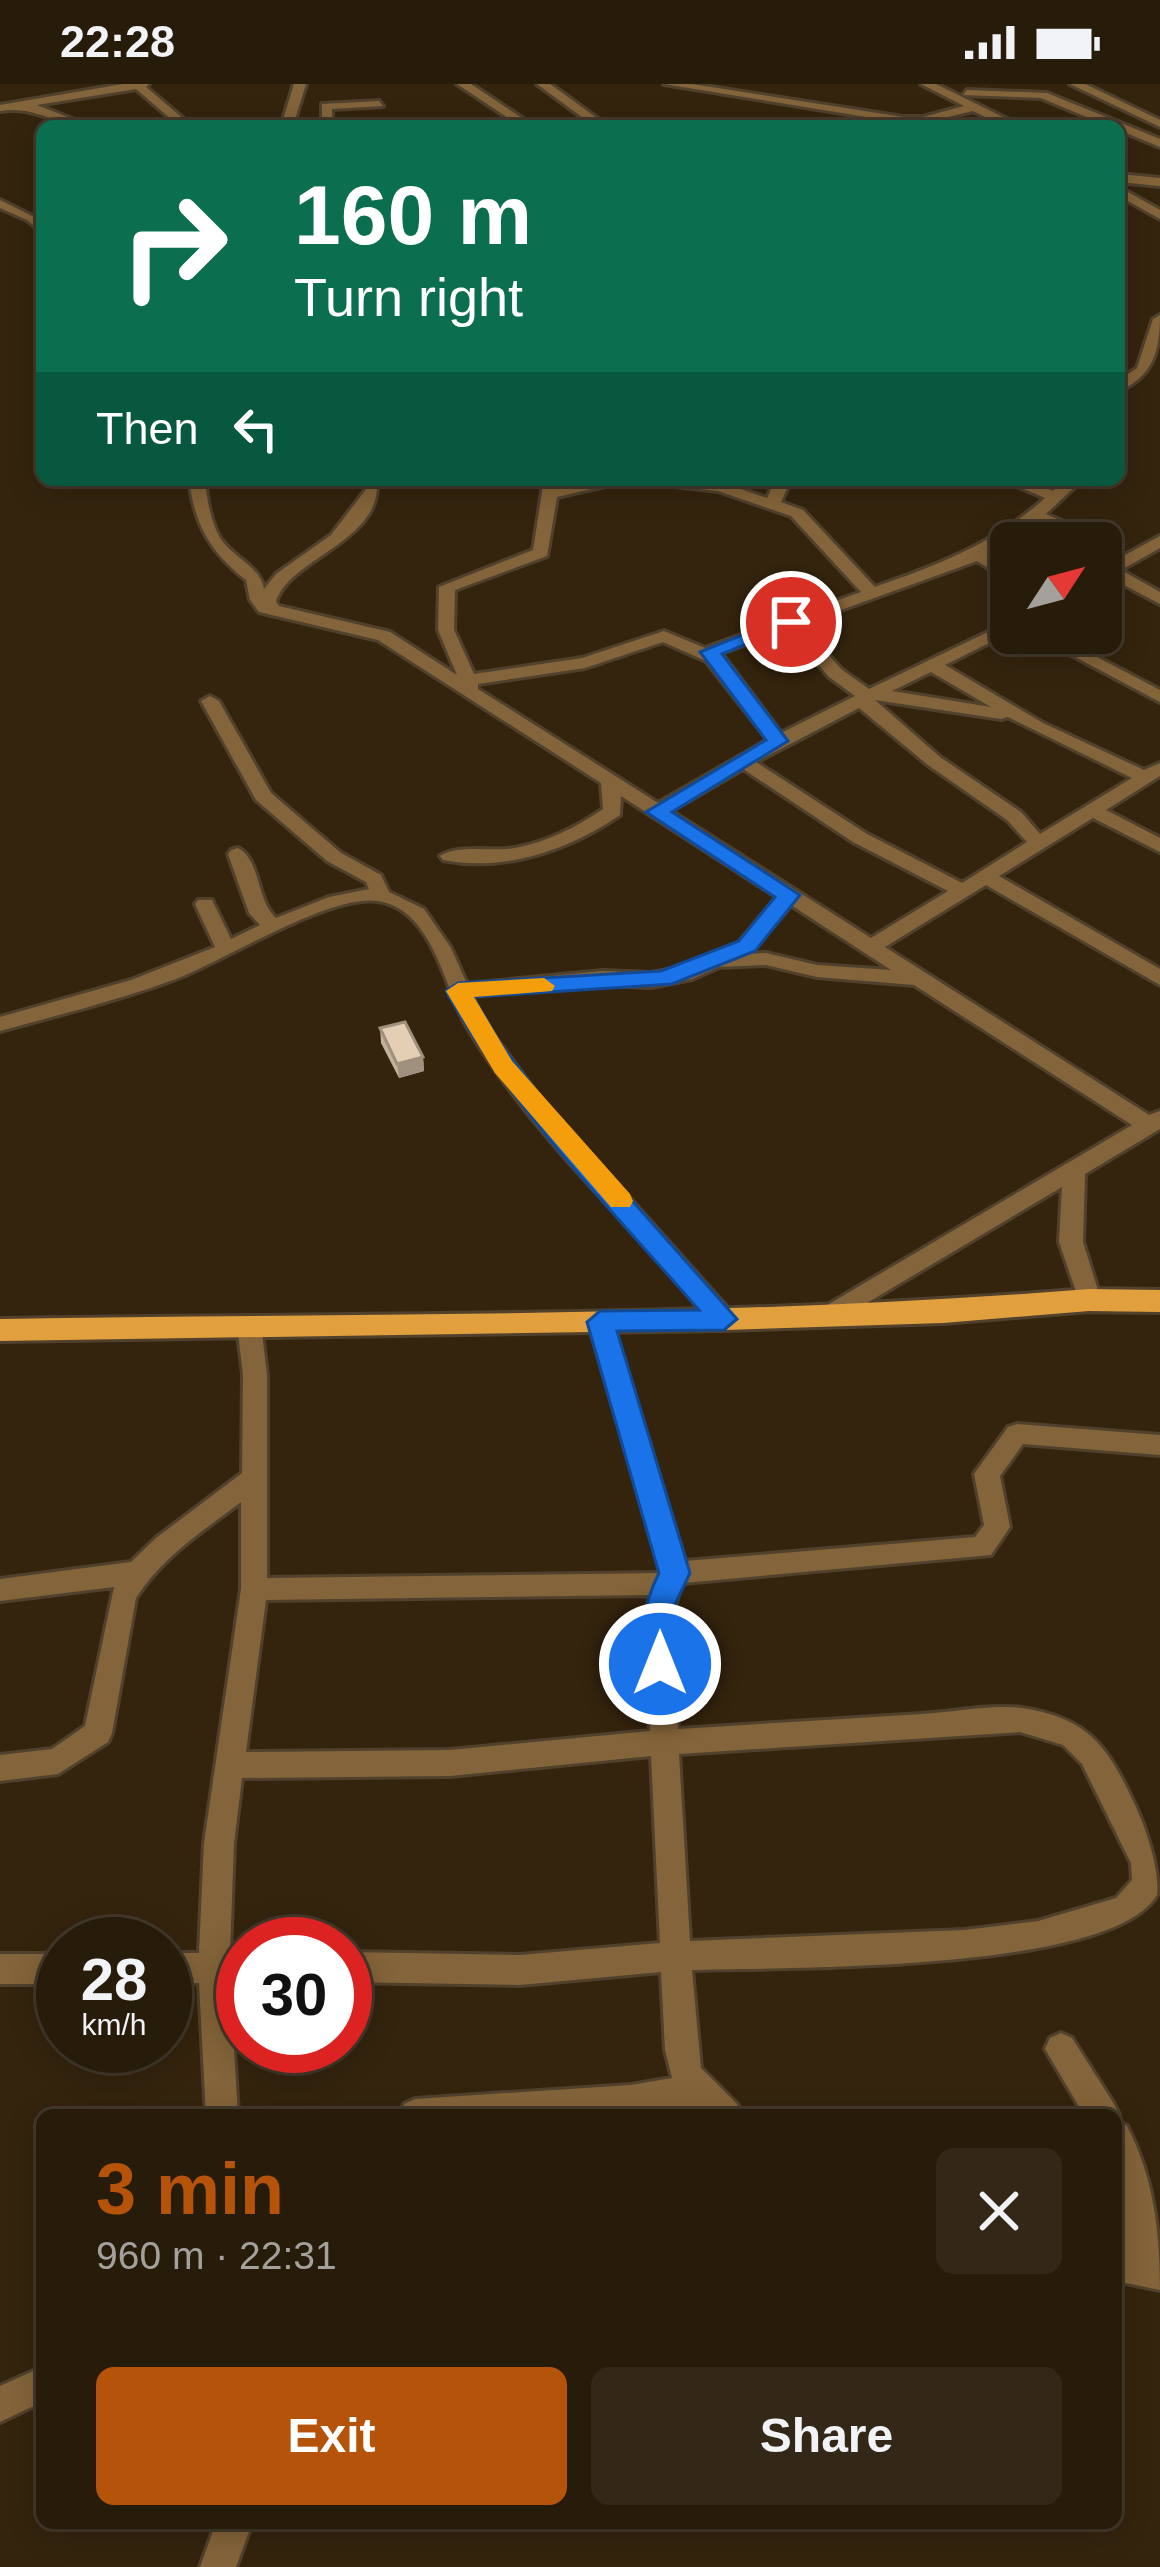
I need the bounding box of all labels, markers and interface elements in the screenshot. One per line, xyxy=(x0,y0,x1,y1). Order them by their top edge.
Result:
text: 22:28 xyxy=(60,16,175,67)
icon: right xyxy=(96,168,252,324)
text: 160 m xyxy=(294,168,532,262)
text: Turn right xyxy=(294,267,523,327)
icon: left xyxy=(223,396,289,462)
text: Then xyxy=(96,403,199,454)
north arrow xyxy=(990,522,1122,654)
map controls xyxy=(990,522,1122,654)
pin xyxy=(740,571,842,673)
icon: arrive xyxy=(758,589,824,655)
position arrow xyxy=(597,1601,723,1727)
speed limit sign: 30 xyxy=(216,1917,372,2073)
text: 28 xyxy=(81,1946,147,2013)
text: km/h xyxy=(81,2008,147,2041)
button: close xyxy=(936,2148,1062,2274)
text: 3 min xyxy=(96,2149,284,2229)
text: 960 m · 22:31 xyxy=(96,2234,337,2277)
button: Exit xyxy=(96,2367,567,2505)
button: Share xyxy=(591,2367,1062,2505)

